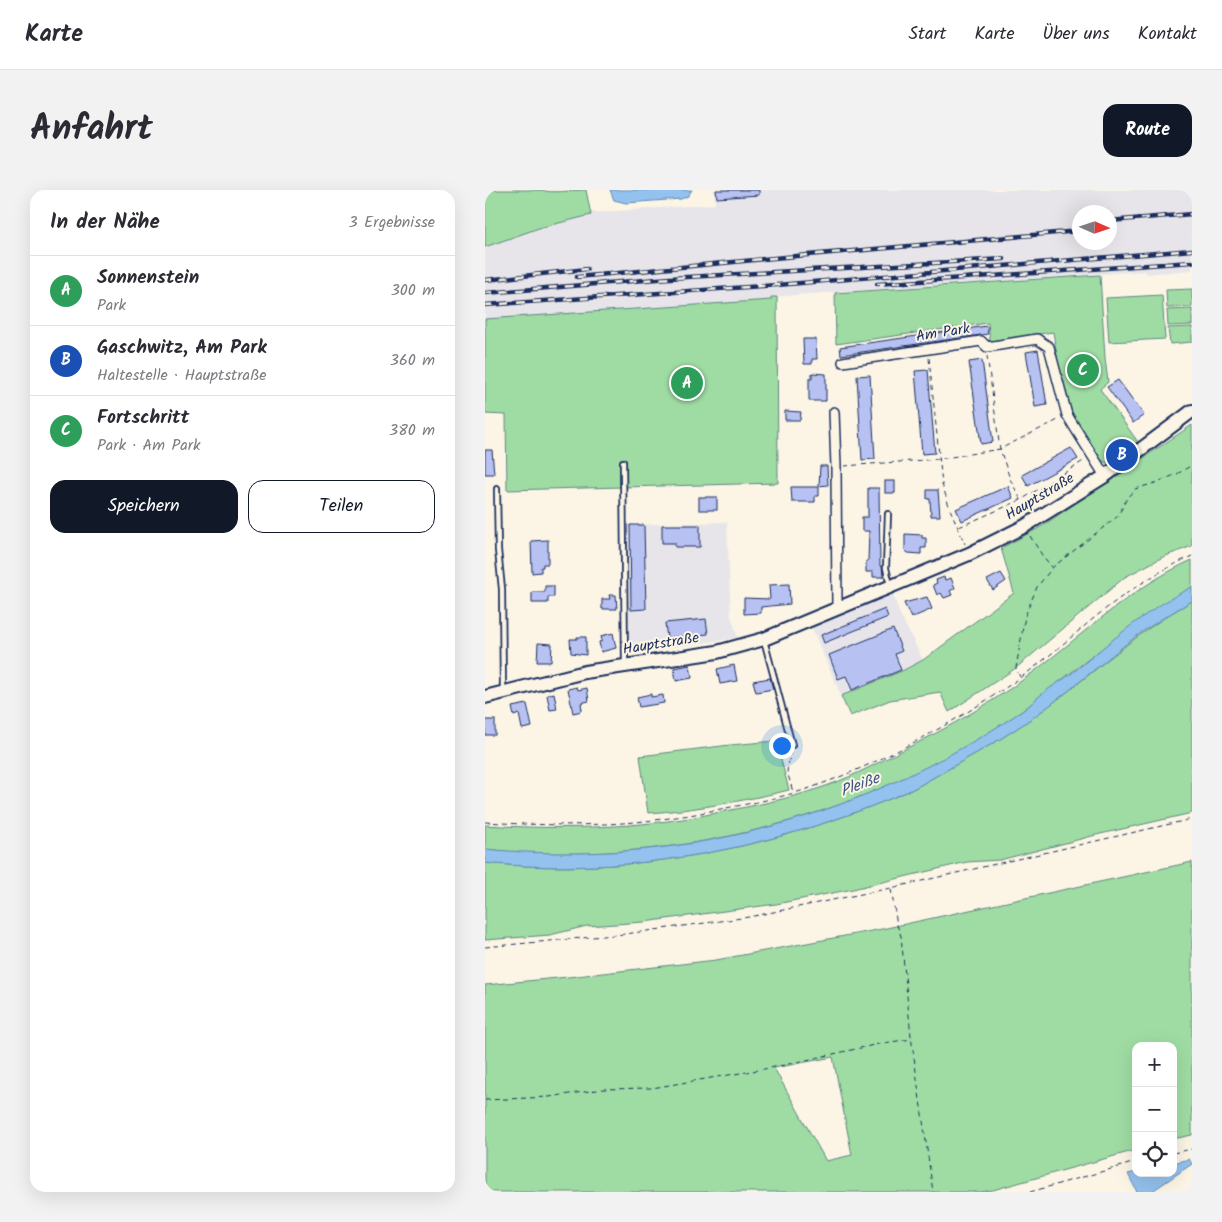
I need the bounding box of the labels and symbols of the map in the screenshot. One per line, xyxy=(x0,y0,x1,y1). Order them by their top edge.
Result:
north arrow xyxy=(1072,205,1117,250)
street label: Am Park xyxy=(914,317,973,349)
pin: C xyxy=(1067,351,1099,389)
pin: A xyxy=(671,364,703,402)
pin: B xyxy=(1106,436,1138,474)
street label: Hauptstraße xyxy=(1001,467,1079,527)
street label: Hauptstraße xyxy=(621,626,701,662)
your location xyxy=(769,733,795,759)
water label: Pleiße xyxy=(837,765,885,804)

